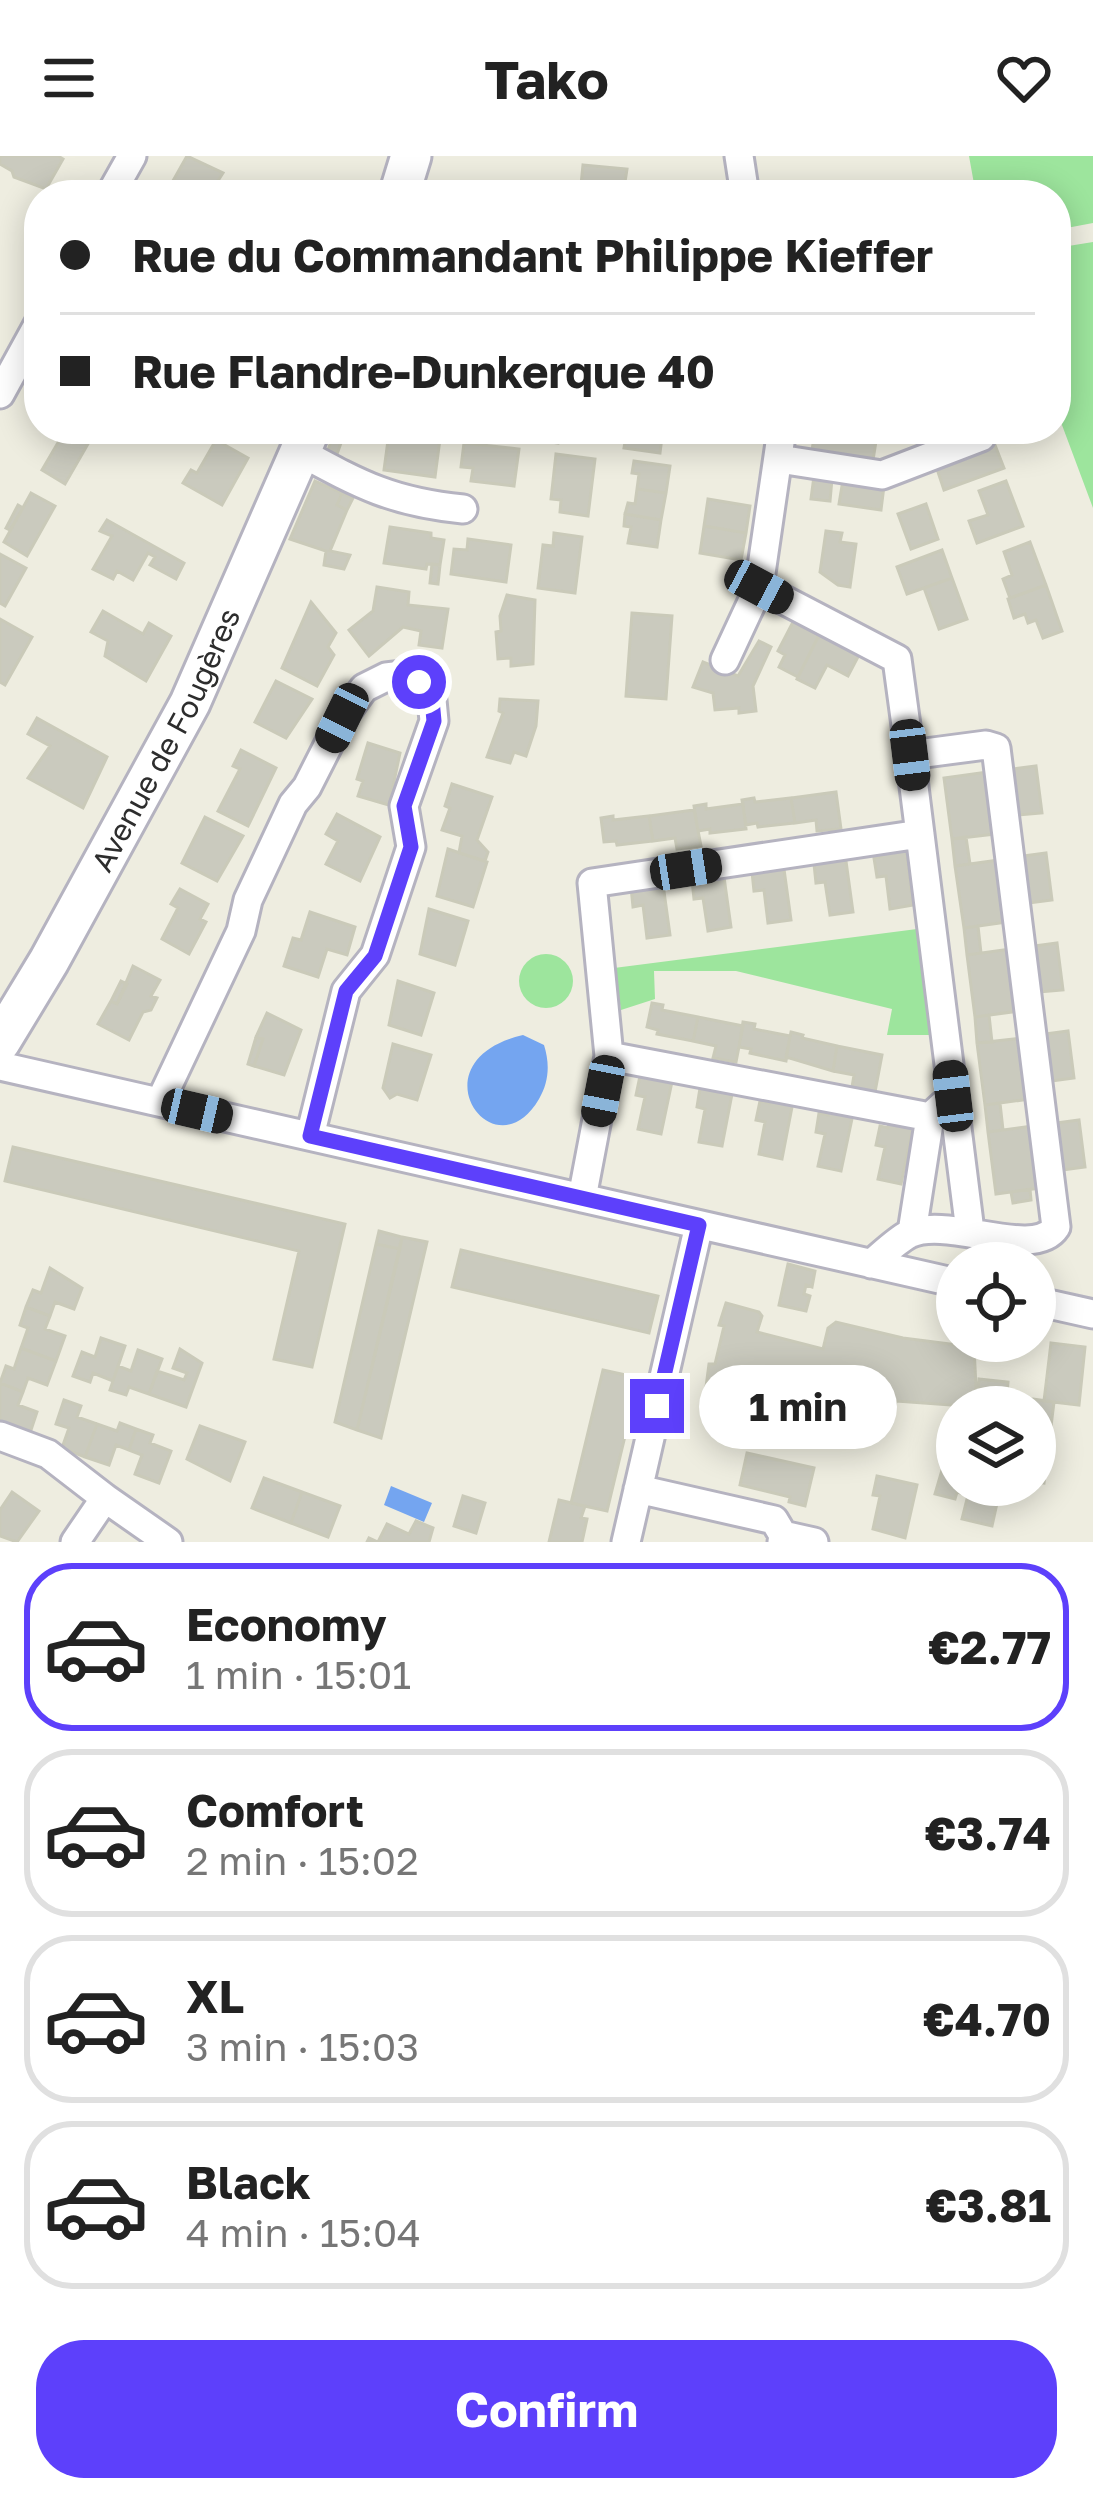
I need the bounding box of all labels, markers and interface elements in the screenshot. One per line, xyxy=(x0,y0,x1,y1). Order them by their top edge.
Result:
icon: menu xyxy=(36,45,102,111)
icon: heart xyxy=(991,45,1057,111)
text: Tako xyxy=(484,46,609,111)
text: Rue du Commandant Philippe Kieffer xyxy=(132,228,933,282)
text: Rue Flandre-Dunkerque 40 xyxy=(132,344,715,398)
car xyxy=(719,554,799,620)
street label: Avenue de Fougères xyxy=(83,602,247,878)
route start xyxy=(392,655,446,709)
car xyxy=(310,678,374,758)
car xyxy=(888,717,932,793)
car xyxy=(648,846,724,892)
car xyxy=(578,1052,628,1130)
car xyxy=(931,1058,975,1134)
car xyxy=(158,1085,236,1137)
map controls xyxy=(936,1242,1056,1506)
button: locate xyxy=(936,1242,1056,1362)
callout: 1 min xyxy=(699,1364,897,1448)
route end xyxy=(630,1379,684,1433)
text: 1 min xyxy=(749,1383,847,1430)
button: layers xyxy=(936,1386,1056,1506)
icon: car xyxy=(42,1593,150,1701)
text: Economy xyxy=(186,1597,387,1651)
text: €2.77 xyxy=(928,1620,1051,1674)
text: 1 min · 15:01 xyxy=(186,1651,411,1698)
icon: car xyxy=(42,1779,150,1887)
text: Comfort xyxy=(186,1783,364,1837)
text: €3.74 xyxy=(925,1806,1051,1860)
text: 2 min · 15:02 xyxy=(186,1837,419,1884)
icon: car xyxy=(42,1965,150,2073)
text: XL xyxy=(186,1969,244,2023)
text: €4.70 xyxy=(923,1992,1051,2046)
text: 3 min · 15:03 xyxy=(186,2023,419,2070)
icon: car xyxy=(42,2151,150,2259)
text: Black xyxy=(186,2155,311,2209)
text: €3.81 xyxy=(925,2178,1051,2232)
text: 4 min · 15:04 xyxy=(186,2209,421,2256)
button: Confirm xyxy=(36,2340,1057,2478)

